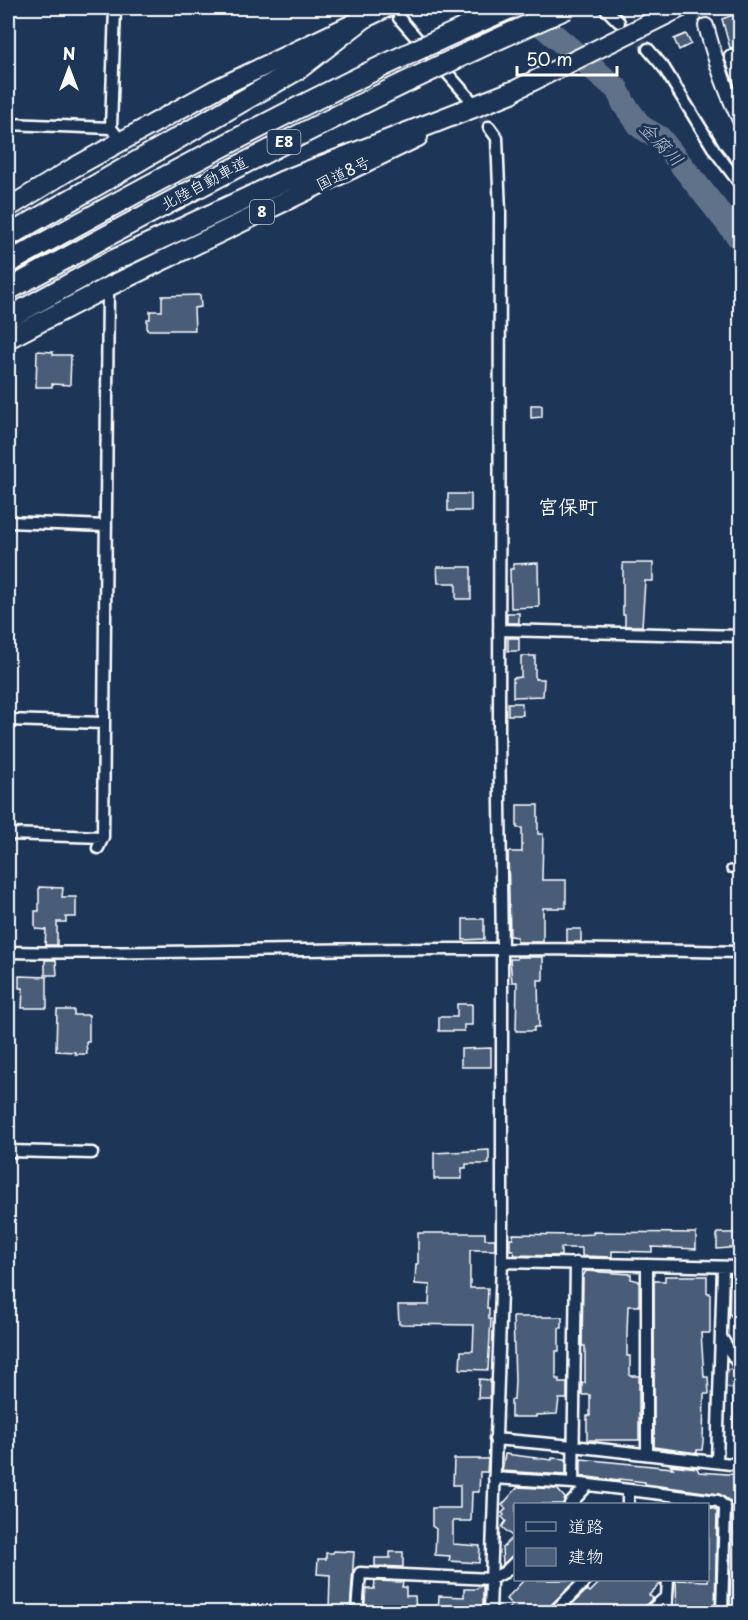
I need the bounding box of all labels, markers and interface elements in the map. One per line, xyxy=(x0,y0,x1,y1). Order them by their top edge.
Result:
north arrow xyxy=(39,39,99,99)
scale bar xyxy=(517,39,618,77)
text: N xyxy=(63,41,75,65)
text: 50 m xyxy=(526,45,573,72)
water label: 金腐川 xyxy=(634,114,691,172)
road number: E8 xyxy=(268,130,300,154)
street label: 北陸自動車道 xyxy=(156,149,252,215)
street label: 国道8号 xyxy=(311,149,374,196)
road number: 8 xyxy=(250,200,274,224)
district label: 宮保町 xyxy=(538,491,598,521)
legend xyxy=(514,1503,709,1581)
text: 道路 xyxy=(568,1512,604,1539)
text: 建物 xyxy=(568,1542,604,1569)

